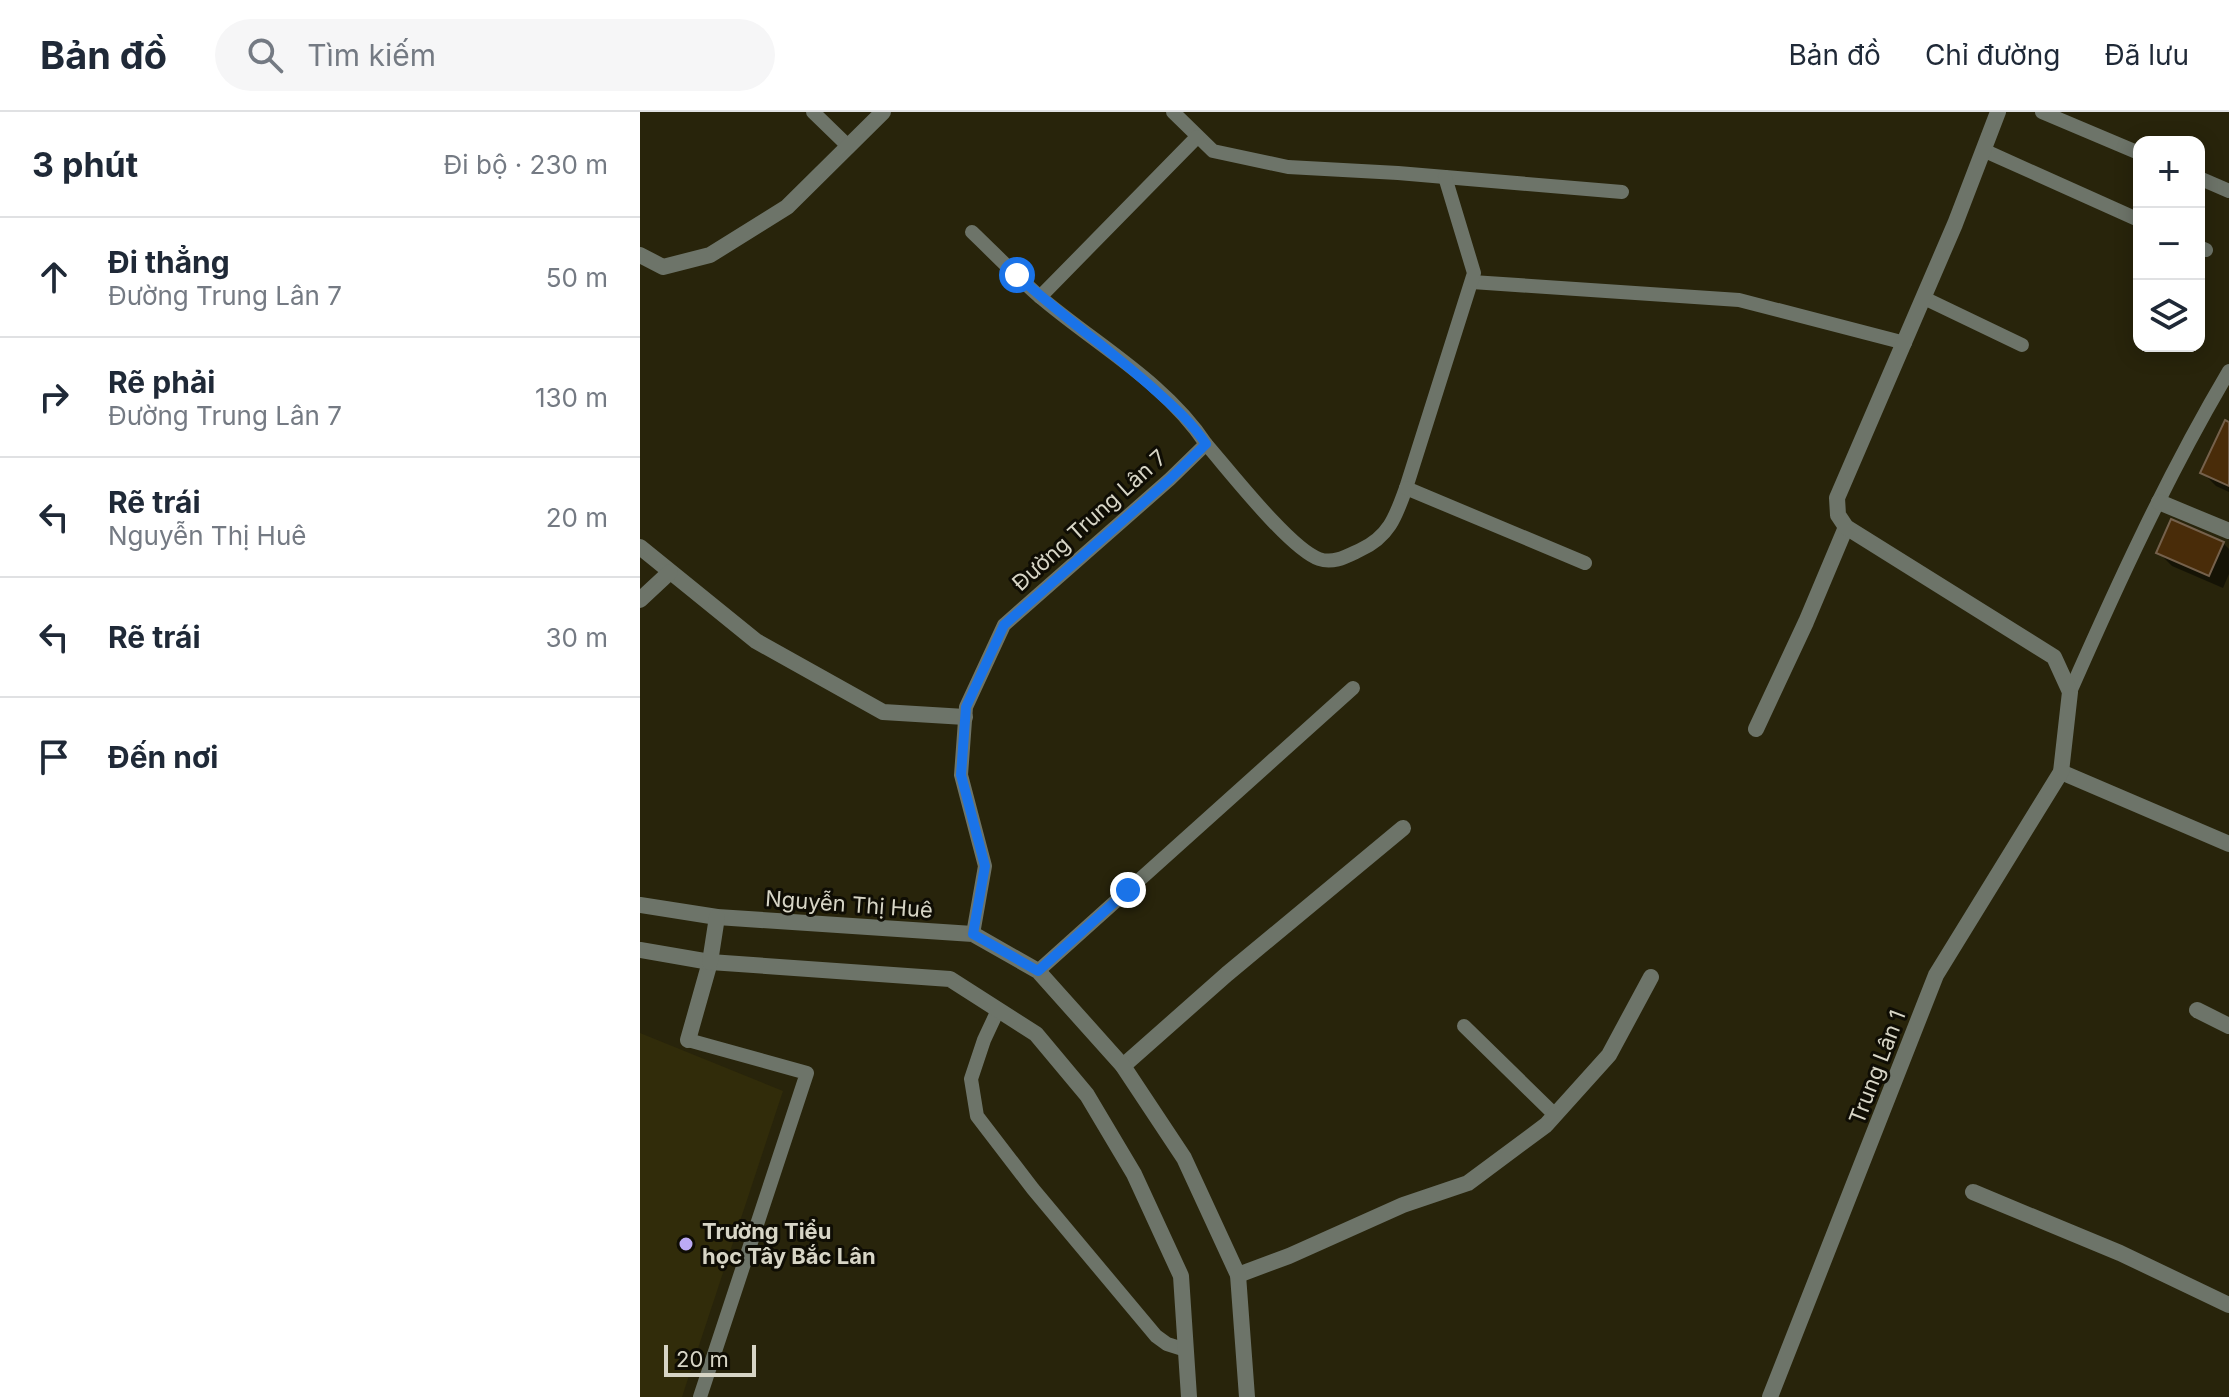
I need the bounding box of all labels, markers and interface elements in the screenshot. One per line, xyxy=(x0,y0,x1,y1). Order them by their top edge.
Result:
search box xyxy=(215,19,775,91)
text: Bản đồ xyxy=(40,32,167,78)
icon: search xyxy=(243,33,287,77)
text: Tìm kiếm xyxy=(307,37,436,73)
text: Bản đồ xyxy=(1788,38,1881,72)
text: Chỉ đường xyxy=(1925,38,2061,72)
text: Đã lưu xyxy=(2105,38,2189,72)
map controls xyxy=(2133,136,2205,352)
button: + xyxy=(2133,136,2205,208)
text: 3 phút xyxy=(32,144,138,185)
text: Đi bộ · 230 m xyxy=(444,149,608,180)
button: − xyxy=(2133,208,2205,280)
text: Đi thẳng xyxy=(108,244,230,280)
icon: ahead xyxy=(32,255,76,299)
route start xyxy=(999,257,1035,293)
text: 50 m xyxy=(546,262,608,293)
text: Đường Trung Lân 7 xyxy=(108,280,342,311)
button: layers xyxy=(2133,280,2205,352)
text: Rẽ phải xyxy=(108,364,215,400)
icon: right xyxy=(32,375,76,419)
text: 130 m xyxy=(535,382,608,413)
text: Đường Trung Lân 7 xyxy=(108,400,342,431)
street label: Đường Trung Lân 7 xyxy=(1007,444,1171,596)
text: Rẽ trái xyxy=(108,484,201,520)
icon: left xyxy=(32,495,76,539)
text: 20 m xyxy=(546,502,608,533)
text: Nguyễn Thị Huê xyxy=(108,520,306,551)
icon: left xyxy=(32,615,76,659)
text: Rẽ trái xyxy=(108,619,201,655)
text: 30 m xyxy=(545,622,608,653)
icon: arrive xyxy=(32,735,76,779)
text: Đến nơi xyxy=(108,739,218,775)
route end xyxy=(1110,872,1146,908)
street label: Nguyễn Thị Huê xyxy=(764,885,934,923)
street label: Trung Lân 1 xyxy=(1843,1006,1911,1128)
place label: Trường Tiểu học Tây Bắc Lân xyxy=(702,1218,876,1269)
marker: Trường Tiểu học Tây Bắc Lân xyxy=(677,1235,695,1253)
scale bar xyxy=(664,1341,756,1377)
text: 20 m xyxy=(676,1346,729,1372)

